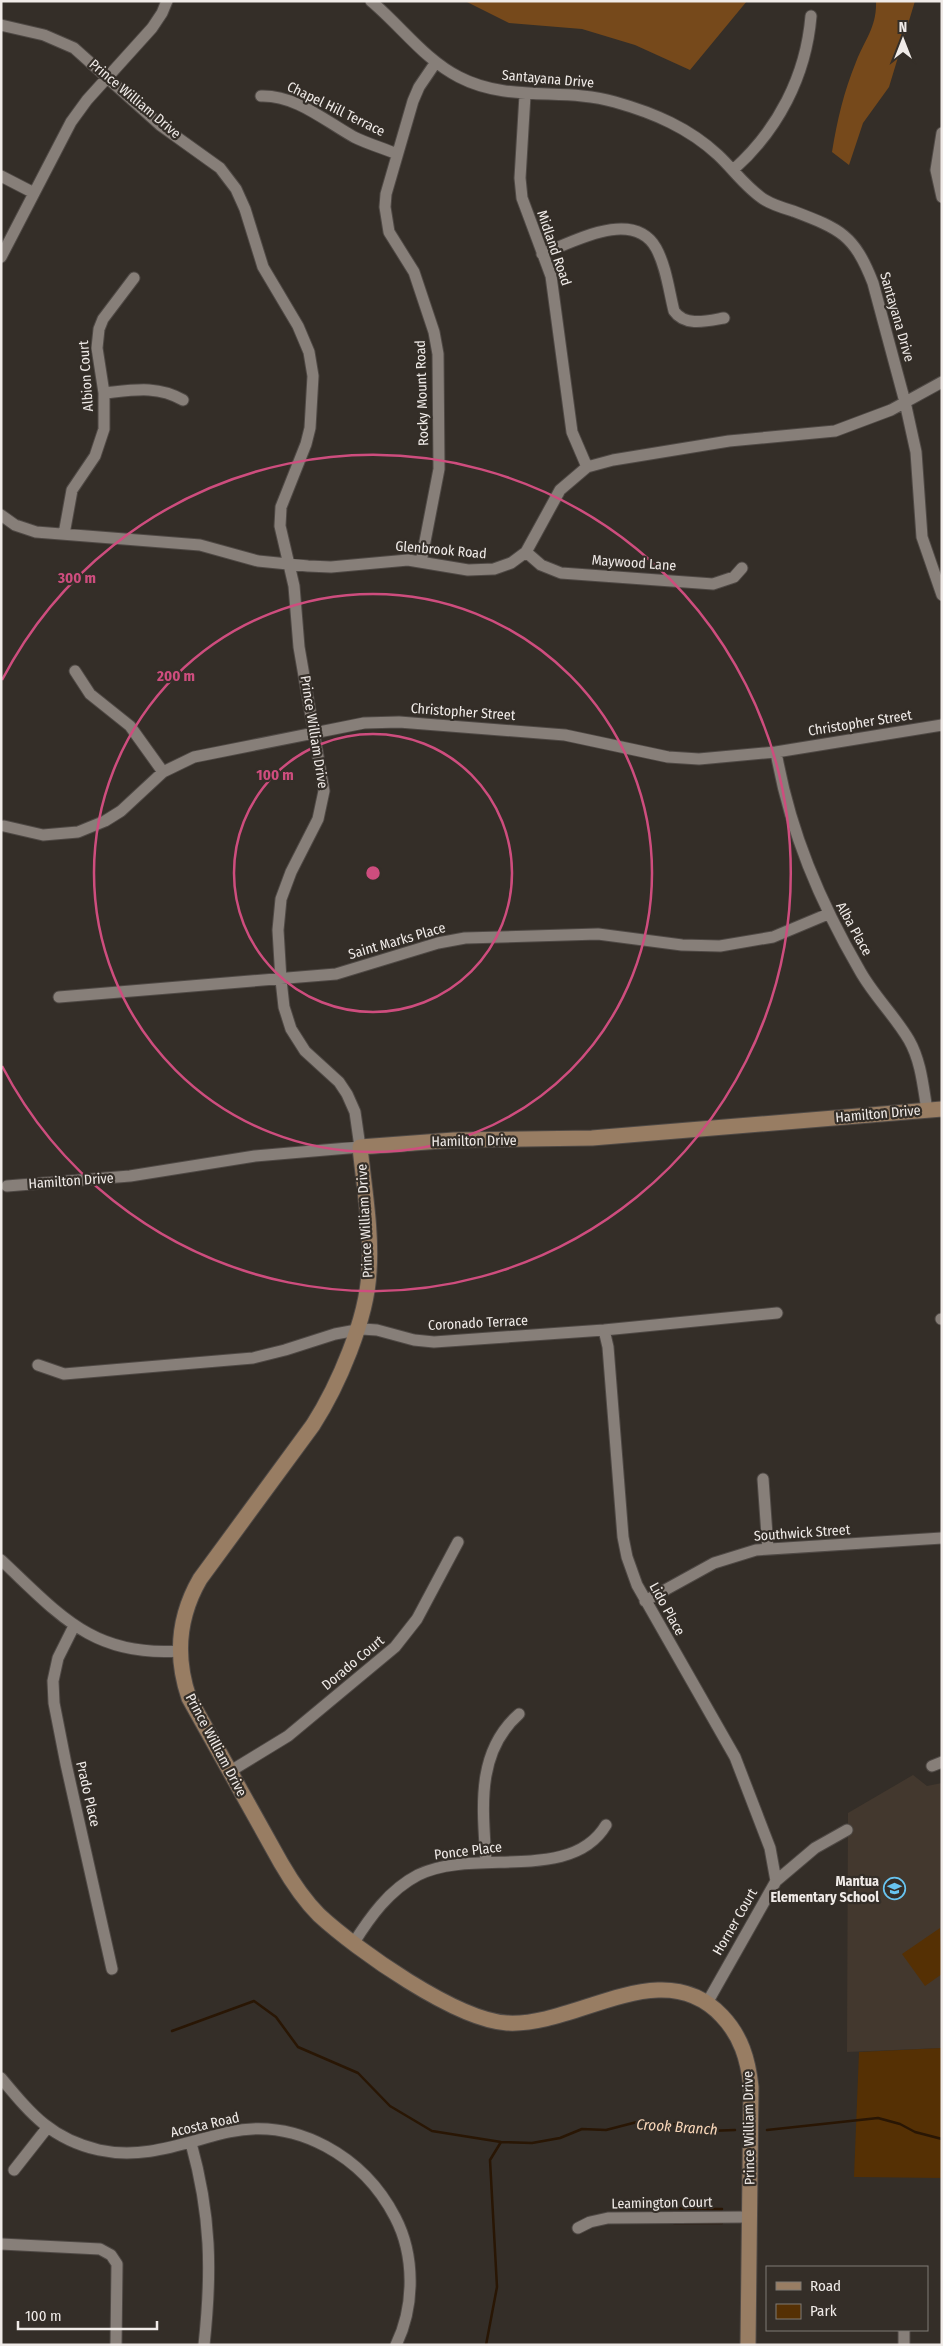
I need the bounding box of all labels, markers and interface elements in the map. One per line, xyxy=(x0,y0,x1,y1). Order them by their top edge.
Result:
north arrow xyxy=(878,15,928,65)
text: N xyxy=(899,19,907,36)
street label: Prince William Drive xyxy=(86,56,184,142)
street label: Santayana Drive xyxy=(501,67,595,92)
street label: Chapel Hill Terrace xyxy=(284,78,388,140)
street label: Midland Road xyxy=(533,208,575,288)
street label: Santayana Drive xyxy=(876,270,918,364)
street label: Albion Court xyxy=(75,340,97,412)
street label: Rocky Mount Road xyxy=(412,340,432,446)
street label: Glenbrook Road xyxy=(395,538,487,562)
street label: Maywood Lane xyxy=(591,552,677,574)
text: 300 m xyxy=(57,569,96,587)
text: 200 m xyxy=(156,667,195,685)
street label: Prince William Drive xyxy=(297,674,331,790)
street label: Christopher Street xyxy=(410,700,516,724)
street label: Christopher Street xyxy=(807,706,914,740)
text: 100 m xyxy=(256,766,294,784)
centre of rings xyxy=(364,864,382,882)
street label: Alba Place xyxy=(832,899,876,959)
street label: Saint Marks Place xyxy=(346,919,448,963)
street label: Hamilton Drive xyxy=(835,1102,921,1126)
street label: Hamilton Drive xyxy=(431,1132,517,1150)
street label: Prince William Drive xyxy=(354,1163,376,1278)
street label: Hamilton Drive xyxy=(28,1170,114,1192)
street label: Coronado Terrace xyxy=(428,1312,528,1334)
street label: Southwick Street xyxy=(753,1521,851,1545)
street label: Lido Place xyxy=(645,1579,689,1639)
street label: Dorado Court xyxy=(318,1632,388,1694)
street label: Prince William Drive xyxy=(182,1691,250,1799)
street label: Prado Place xyxy=(72,1760,104,1829)
street label: Ponce Place xyxy=(433,1838,503,1864)
place label: Mantua Elementary School xyxy=(771,1873,879,1906)
school or university icon: Mantua Elementary School xyxy=(883,1877,907,1901)
street label: Horner Court xyxy=(709,1885,761,1958)
street label: Prince William Drive xyxy=(740,2071,758,2185)
street label: Acosta Road xyxy=(169,2109,241,2141)
water label: Crook Branch xyxy=(636,2115,718,2139)
street label: Leamington Court xyxy=(611,2194,713,2212)
legend xyxy=(766,2266,928,2331)
text: Road xyxy=(810,2277,841,2295)
scale bar xyxy=(18,2298,156,2330)
text: Park xyxy=(810,2302,837,2320)
text: 100 m xyxy=(25,2307,62,2325)

